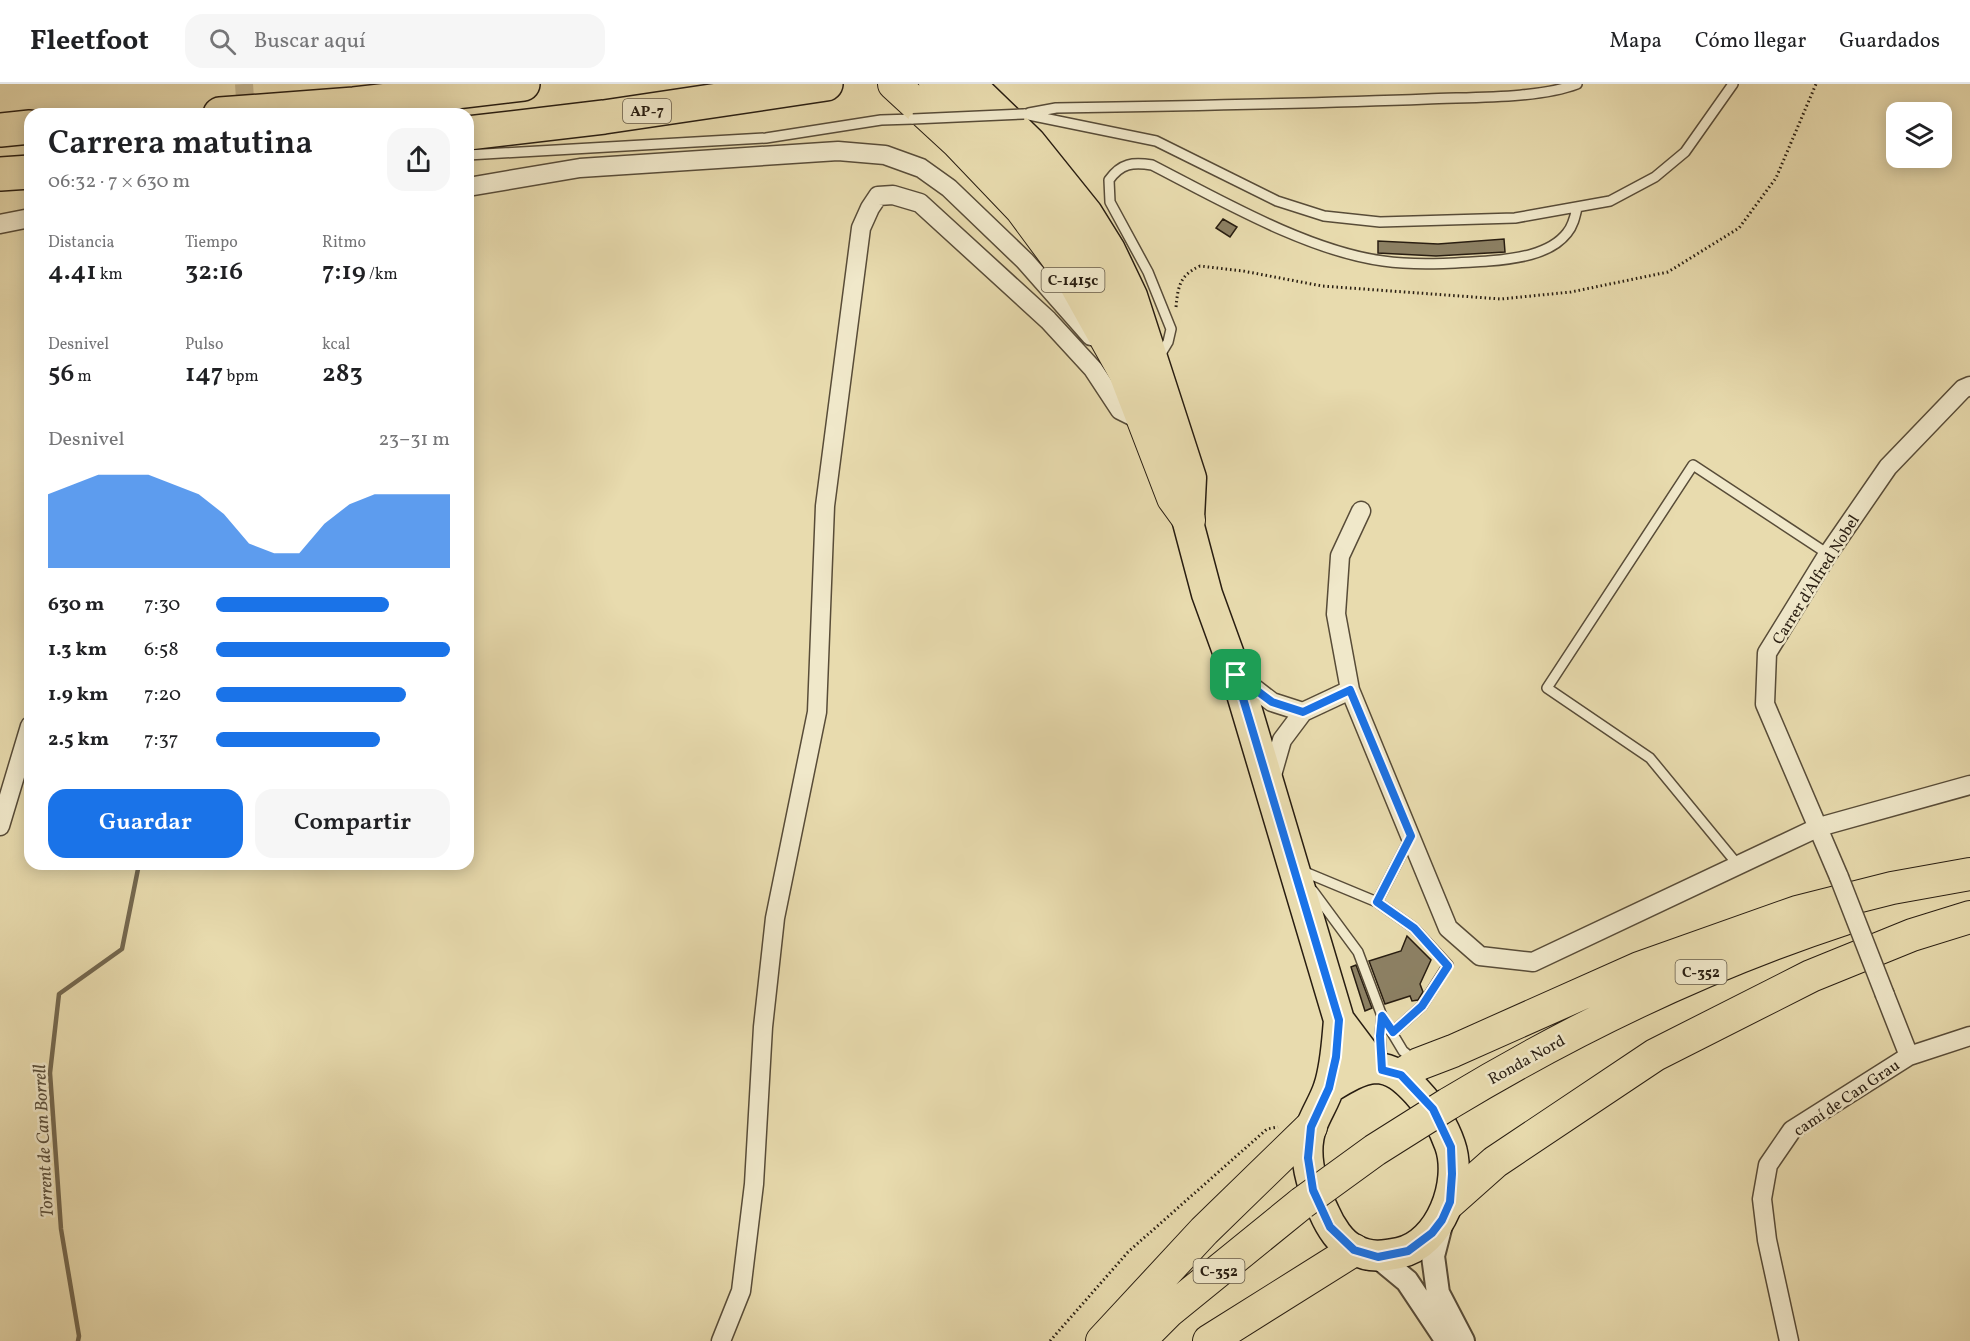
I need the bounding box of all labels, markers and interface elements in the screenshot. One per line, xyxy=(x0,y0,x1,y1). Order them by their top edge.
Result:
search box xyxy=(185,14,605,68)
text: Fleetfoot xyxy=(30,22,149,61)
icon: search xyxy=(206,25,239,58)
text: Buscar aquí xyxy=(254,26,366,57)
text: Mapa xyxy=(1609,27,1662,56)
text: Cómo llegar xyxy=(1695,27,1806,56)
text: Guardados xyxy=(1839,27,1940,56)
road number: AP-7 xyxy=(623,99,671,123)
map controls xyxy=(1886,102,1952,168)
button: layers xyxy=(1886,102,1952,168)
text: Carrera matutina xyxy=(48,122,313,168)
button: share xyxy=(387,128,450,191)
text: 06:32 · 7 × 630 m xyxy=(48,168,190,196)
text: Distancia xyxy=(48,232,114,254)
text: Tiempo xyxy=(185,232,238,254)
text: Ritmo xyxy=(322,232,366,254)
text: 4.41 xyxy=(48,254,97,290)
text: 32:16 xyxy=(185,254,243,290)
text: 7:19 xyxy=(322,254,366,290)
text: km xyxy=(97,264,123,286)
text: /km xyxy=(366,264,398,286)
road number: C-1415c xyxy=(1042,268,1104,292)
text: Desnivel xyxy=(48,334,109,356)
text: Pulso xyxy=(185,334,223,356)
text: kcal xyxy=(322,334,350,356)
text: 56 xyxy=(48,356,74,392)
text: 147 xyxy=(185,356,223,392)
text: 283 xyxy=(322,356,363,392)
text: m xyxy=(74,366,92,388)
text: bpm xyxy=(223,366,259,388)
text: Desnivel xyxy=(48,426,124,454)
text: 23–31 m xyxy=(379,426,450,454)
street label: Carrer d'Alfred Nobel xyxy=(1768,511,1866,649)
text: 630 m xyxy=(48,591,104,619)
text: 7:30 xyxy=(144,591,180,619)
text: 1.3 km xyxy=(48,636,107,664)
text: 6:58 xyxy=(144,636,179,664)
pin xyxy=(1210,649,1261,700)
icon: arrive xyxy=(1219,658,1252,691)
text: 1.9 km xyxy=(48,681,108,709)
text: 7:20 xyxy=(144,681,181,709)
text: 2.5 km xyxy=(48,726,109,754)
text: 7:37 xyxy=(144,726,178,754)
button: Guardar xyxy=(48,789,243,858)
button: Compartir xyxy=(255,789,450,858)
road number: C-352 xyxy=(1676,960,1726,984)
street label: Ronda Nord xyxy=(1484,1031,1569,1091)
street label: camí de Can Grau xyxy=(1790,1055,1905,1142)
water label: Torrent de Can Borrell xyxy=(28,1063,61,1218)
road number: C-352 xyxy=(1194,1259,1244,1283)

